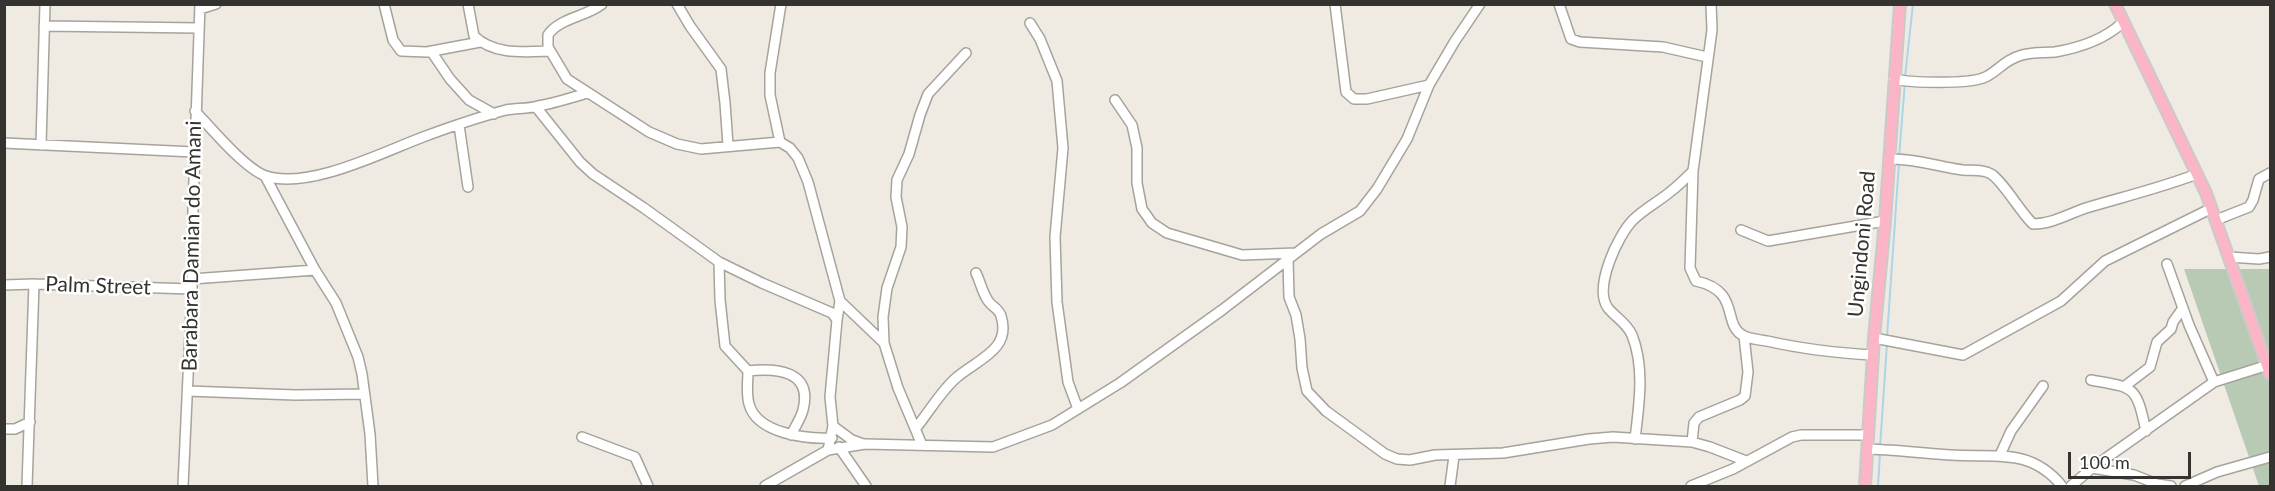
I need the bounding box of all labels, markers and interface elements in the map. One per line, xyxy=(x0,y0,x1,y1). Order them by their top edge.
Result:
street label: Barabara Damian do Amani xyxy=(177,120,207,372)
street label: Ungindoni Road xyxy=(1843,170,1881,318)
street label: Palm Street xyxy=(45,272,151,300)
scale bar xyxy=(2071,440,2194,478)
text: 100 m xyxy=(2079,451,2130,473)

